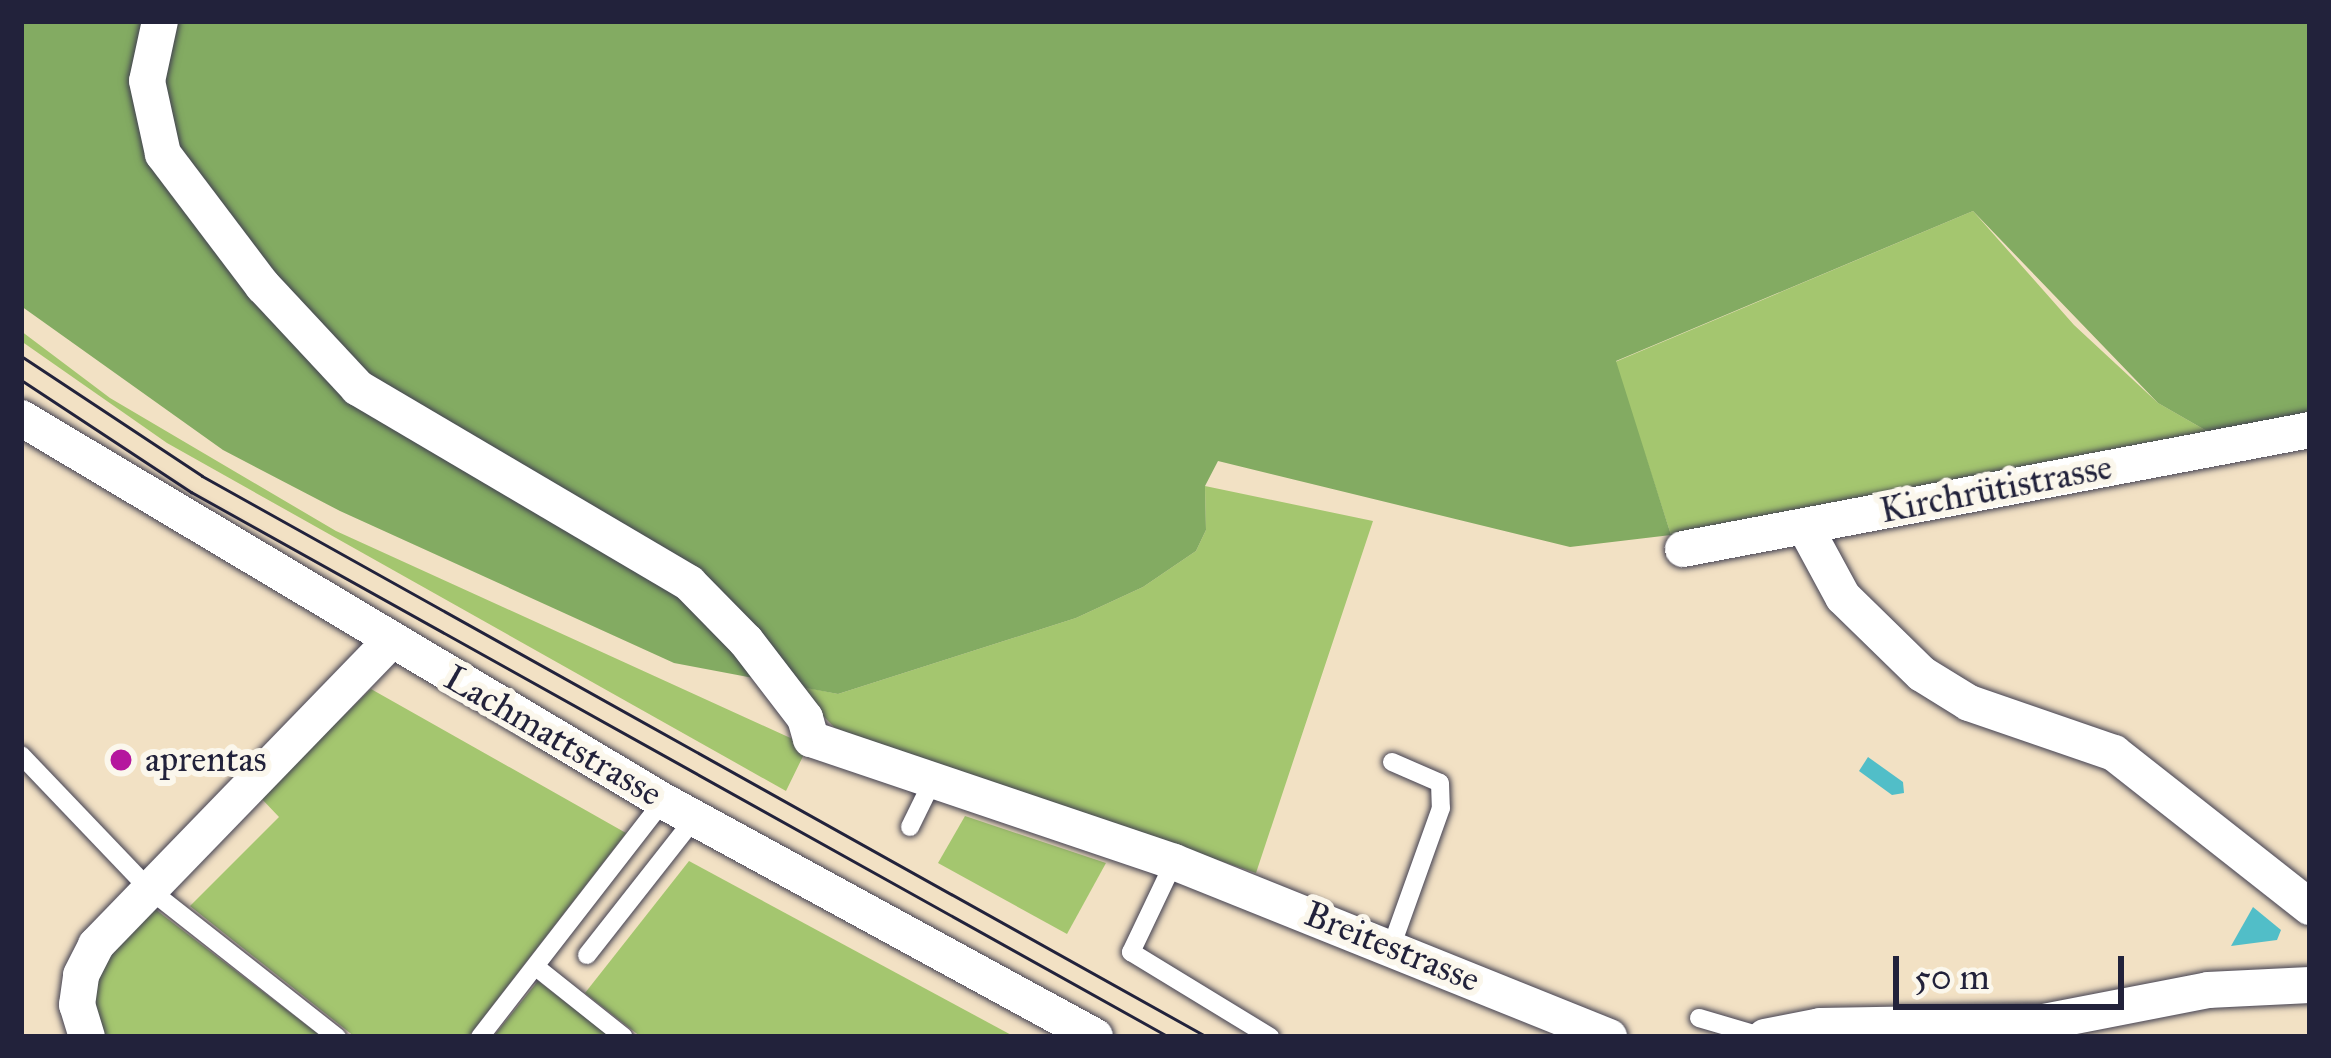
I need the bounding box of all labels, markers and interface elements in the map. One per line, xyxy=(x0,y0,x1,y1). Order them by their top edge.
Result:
street label: Kirchrütistrasse xyxy=(1876,445,2116,533)
street label: Lachmattstrasse xyxy=(437,656,669,816)
place label: aprentas xyxy=(145,738,267,782)
marker: aprentas xyxy=(108,747,134,773)
street label: Breitestrasse xyxy=(1298,892,1486,1002)
scale bar xyxy=(1899,932,2130,1006)
text: 50 m xyxy=(1914,955,1990,999)

